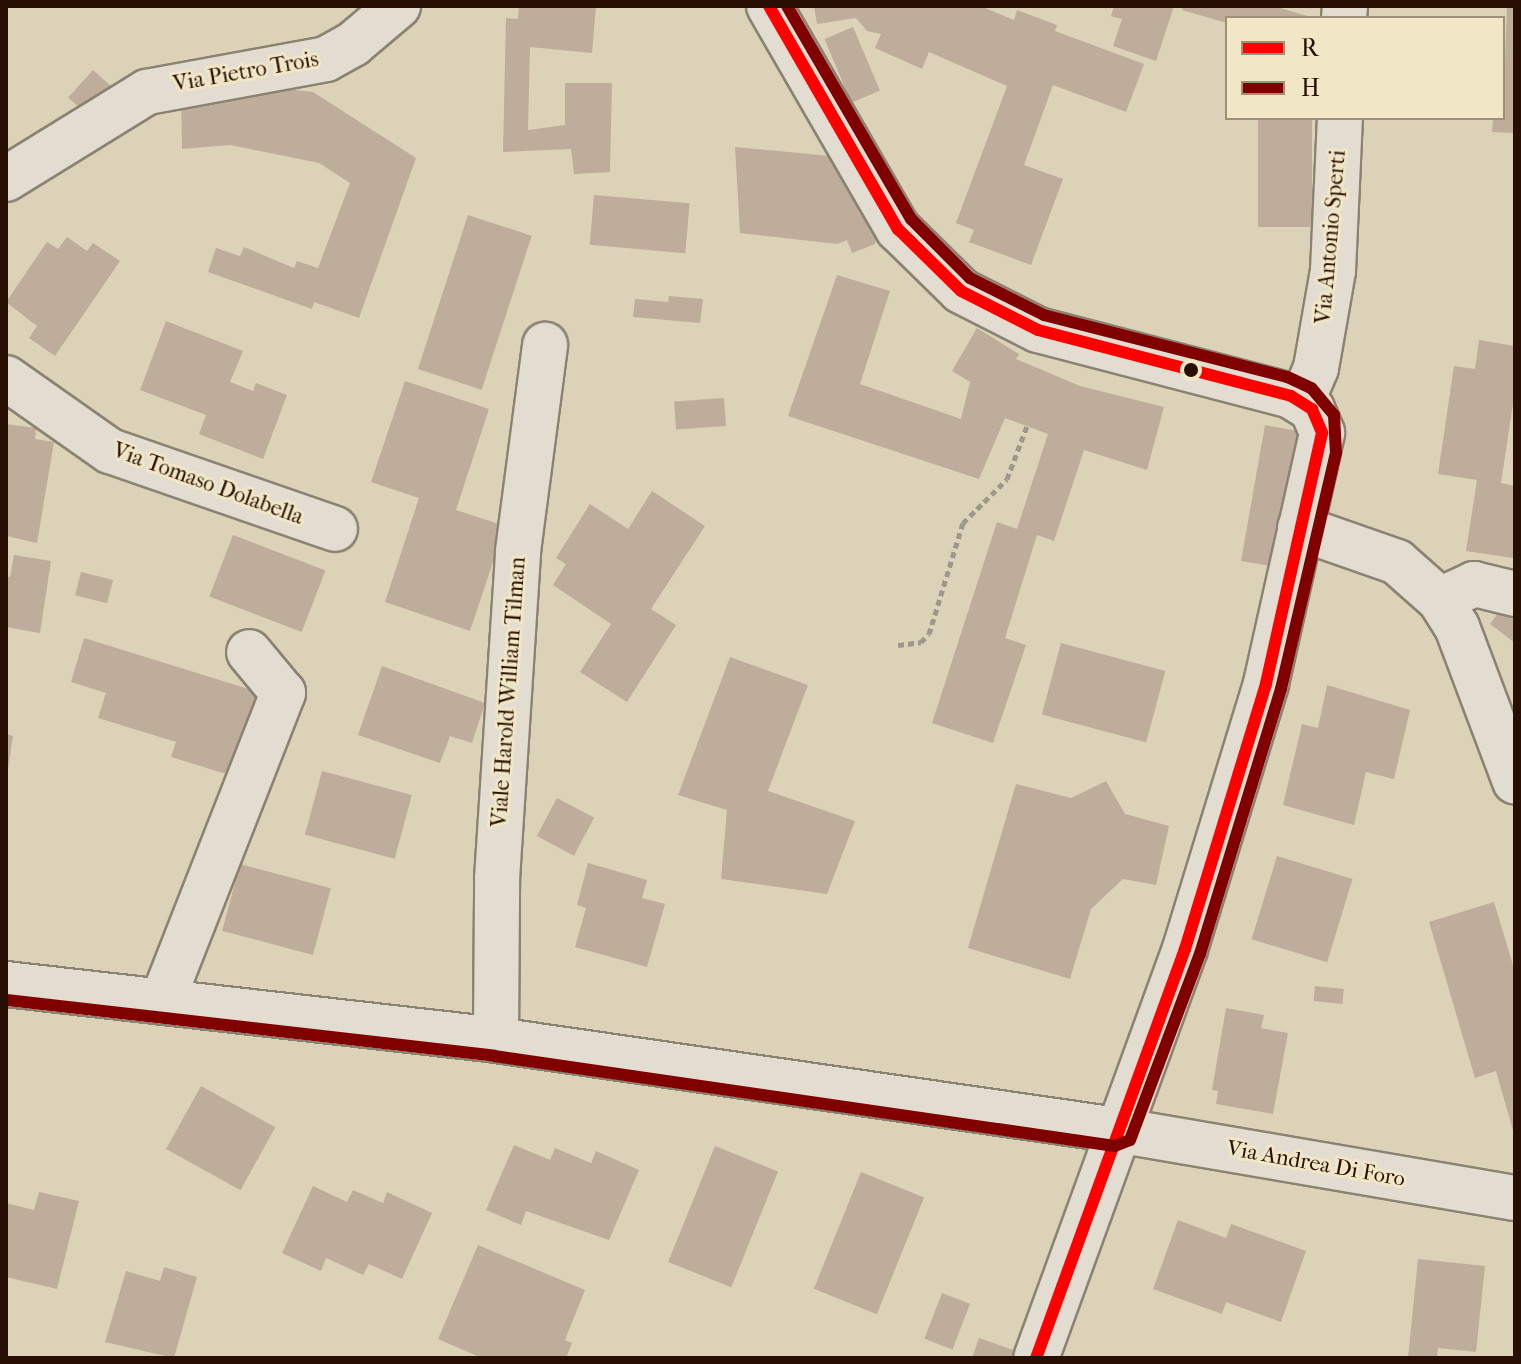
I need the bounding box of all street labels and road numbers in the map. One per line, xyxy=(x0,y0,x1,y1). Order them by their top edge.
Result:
street label: Via Pietro Trois xyxy=(171,46,321,98)
street label: Via Antonio Sperti xyxy=(1310,149,1352,325)
street label: Via Tomaso Dolabella xyxy=(109,437,307,531)
street label: Viale Harold William Tilman xyxy=(486,556,532,828)
street label: Via Andrea Di Foro xyxy=(1225,1135,1407,1193)

